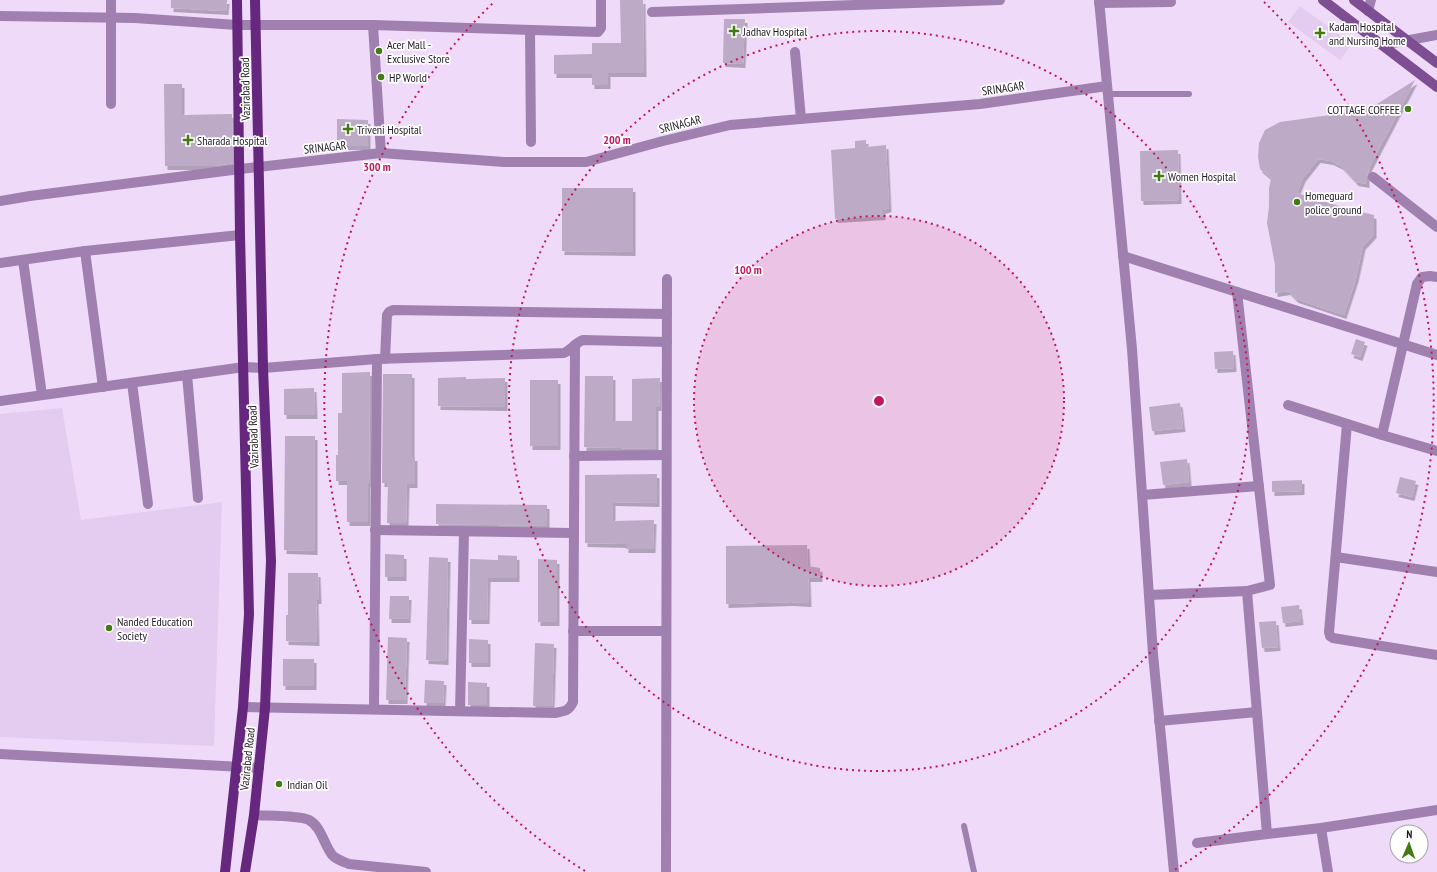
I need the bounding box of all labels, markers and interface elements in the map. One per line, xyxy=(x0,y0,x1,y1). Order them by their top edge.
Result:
place label: Kadam Hospital and Nursing Home xyxy=(1329,19,1406,48)
place label: Jadhav Hospital xyxy=(742,24,807,39)
marker: Jadhav Hospital xyxy=(728,25,740,37)
marker: Kadam Hospital and Nursing Home xyxy=(1314,27,1326,39)
place label: Acer Mall - Exclusive Store xyxy=(387,37,450,66)
marker: Acer Mall - Exclusive Store xyxy=(374,46,384,56)
street label: Vazirabad Road xyxy=(237,57,253,122)
place label: HP World xyxy=(389,70,427,85)
marker: HP World xyxy=(376,72,386,82)
street label: SRINAGAR xyxy=(981,78,1026,98)
place label: COTTAGE COFFEE xyxy=(1327,102,1400,117)
marker: COTTAGE COFFEE xyxy=(1403,104,1413,114)
street label: SRINAGAR xyxy=(657,111,703,136)
place label: Triveni Hospital xyxy=(357,122,422,137)
marker: Triveni Hospital xyxy=(342,123,354,135)
text: 200 m xyxy=(603,132,631,147)
place label: Sharada Hospital xyxy=(197,133,267,148)
marker: Sharada Hospital xyxy=(182,134,194,146)
street label: SRINAGAR xyxy=(303,137,347,157)
text: 300 m xyxy=(363,159,391,174)
place label: Women Hospital xyxy=(1168,169,1236,184)
marker: Women Hospital xyxy=(1153,170,1165,182)
place label: Homeguard police ground xyxy=(1305,188,1362,217)
marker: Homeguard police ground xyxy=(1292,197,1302,207)
text: 100 m xyxy=(734,262,762,277)
centre of rings xyxy=(872,394,886,408)
street label: Vazirabad Road xyxy=(244,405,262,470)
place label: Nanded Education Society xyxy=(117,614,192,643)
marker: Nanded Education Society xyxy=(104,623,114,633)
street label: Vazirabad Road xyxy=(236,727,258,792)
place label: Indian Oil xyxy=(287,777,328,792)
marker: Indian Oil xyxy=(274,779,284,789)
north arrow xyxy=(1389,824,1429,864)
text: N xyxy=(1406,827,1413,841)

